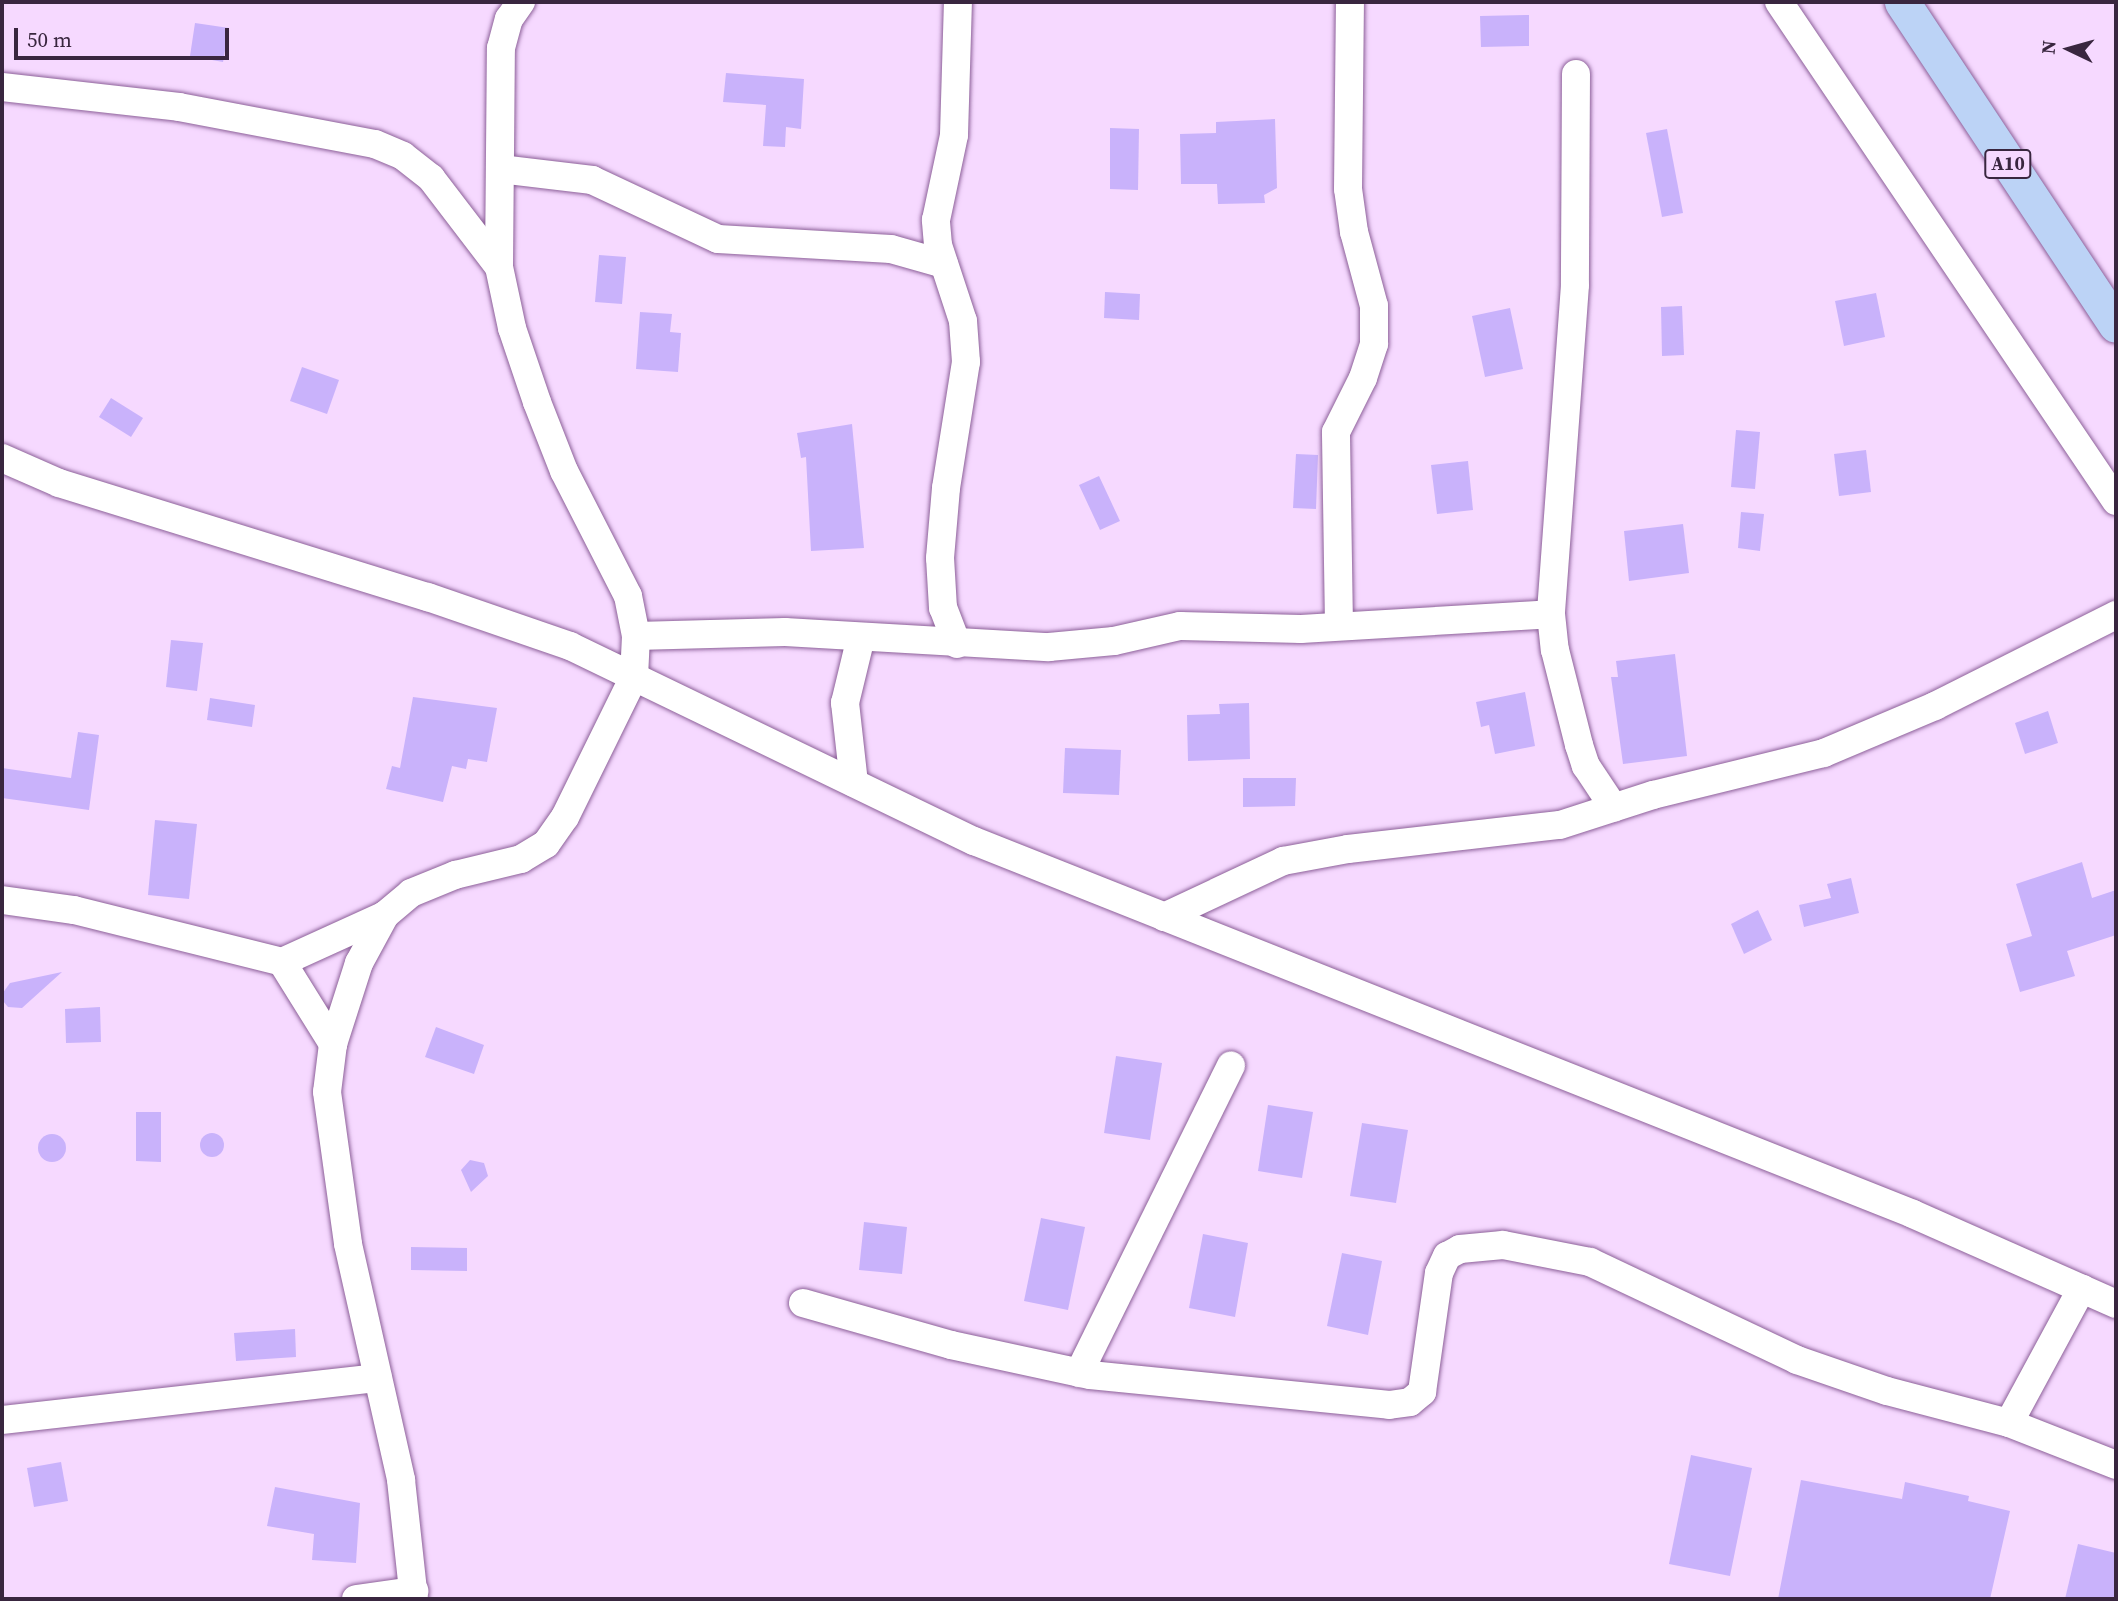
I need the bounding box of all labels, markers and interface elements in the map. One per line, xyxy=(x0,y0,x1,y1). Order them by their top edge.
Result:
scale bar xyxy=(18,14,233,58)
north arrow xyxy=(2034,14,2104,84)
text: 50 m xyxy=(27,25,72,54)
text: N xyxy=(2035,39,2062,55)
road number: A10 xyxy=(1983,148,2032,180)

